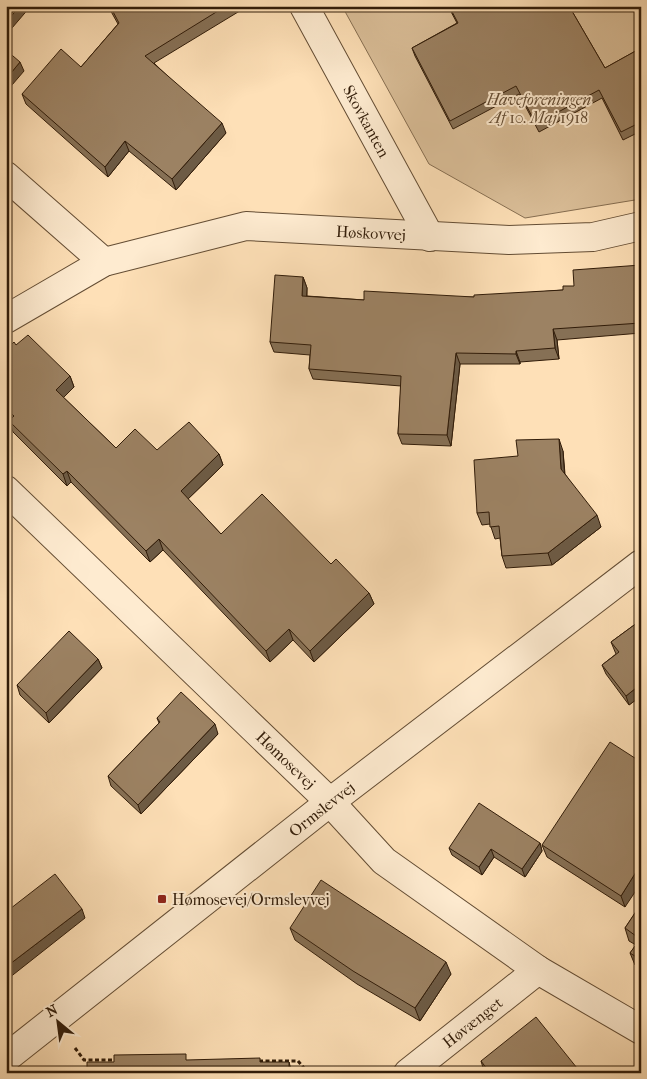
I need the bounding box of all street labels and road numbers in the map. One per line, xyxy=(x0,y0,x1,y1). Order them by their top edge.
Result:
street label: Skovkanten xyxy=(339,81,394,161)
street label: Høskovvej xyxy=(335,221,406,244)
street label: Hømosevej xyxy=(253,727,320,793)
street label: Ormslevvej xyxy=(285,777,358,841)
street label: Høvænget xyxy=(438,992,506,1052)

